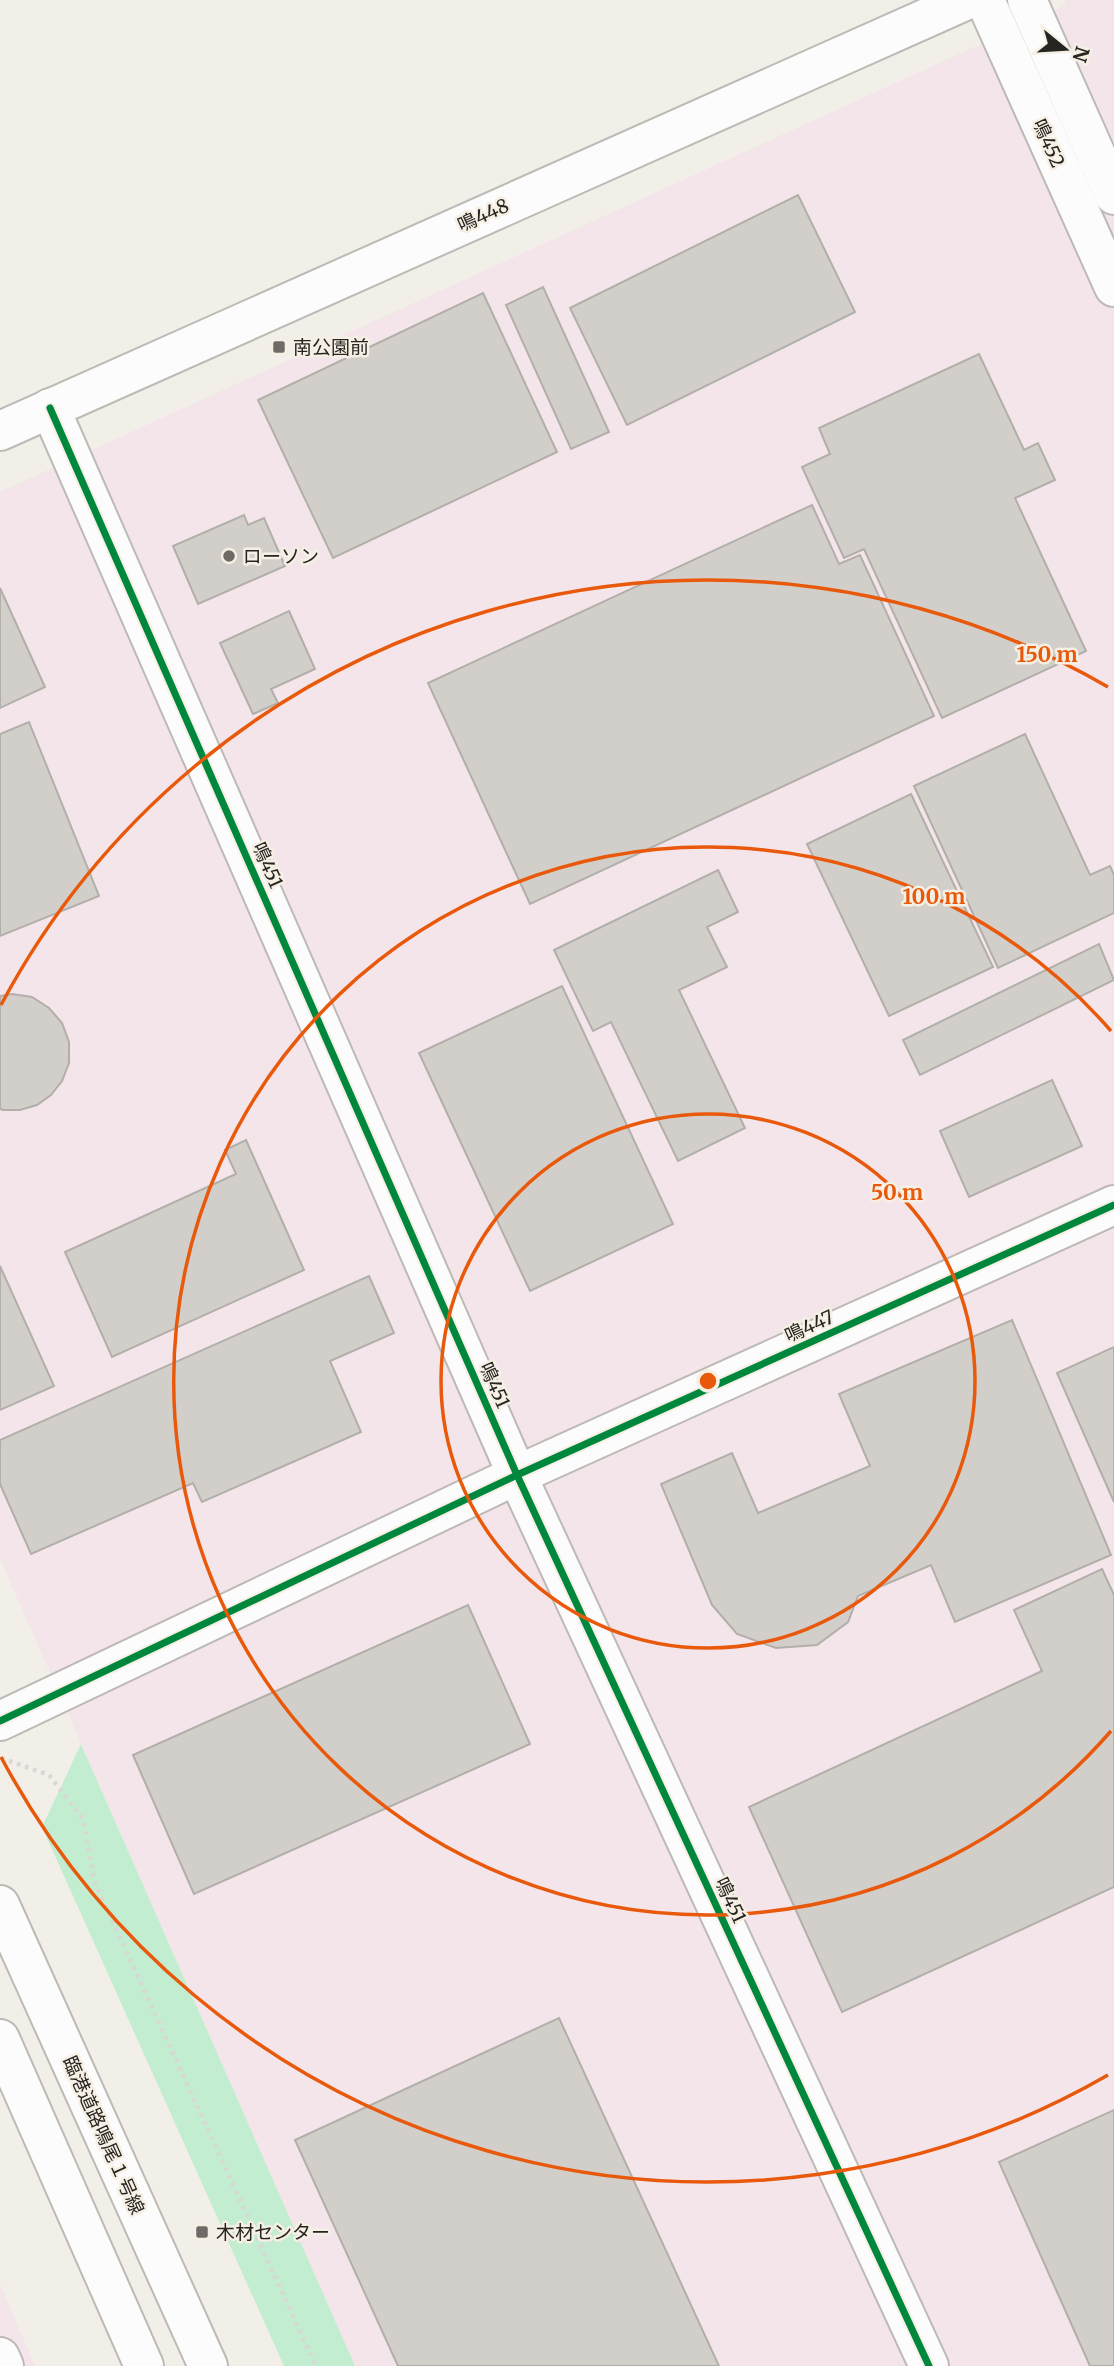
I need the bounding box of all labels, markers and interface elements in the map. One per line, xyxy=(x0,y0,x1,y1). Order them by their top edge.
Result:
north arrow xyxy=(1030,14,1100,84)
text: N xyxy=(1067,43,1095,65)
street label: 鳴452 xyxy=(1028,115,1070,171)
street label: 鳴448 xyxy=(454,193,512,237)
place label: 南公園前 xyxy=(293,335,369,359)
marker: 南公園前 xyxy=(271,339,287,355)
place label: ローソン xyxy=(243,544,319,568)
marker: ローソン xyxy=(221,548,237,564)
text: 150 m xyxy=(1016,641,1078,668)
street label: 鳴451 xyxy=(247,838,289,892)
text: 100 m xyxy=(903,883,965,910)
text: 50 m xyxy=(871,1179,923,1206)
street label: 鳴447 xyxy=(781,1305,837,1347)
street label: 鳴451 xyxy=(474,1358,516,1412)
centre of rings xyxy=(696,1369,720,1393)
street label: 鳴451 xyxy=(710,1873,752,1927)
street label: 臨港道路鳴尾１号線 xyxy=(58,2052,150,2218)
place label: 木材センター xyxy=(216,2220,330,2244)
marker: 木材センター xyxy=(194,2224,210,2240)

